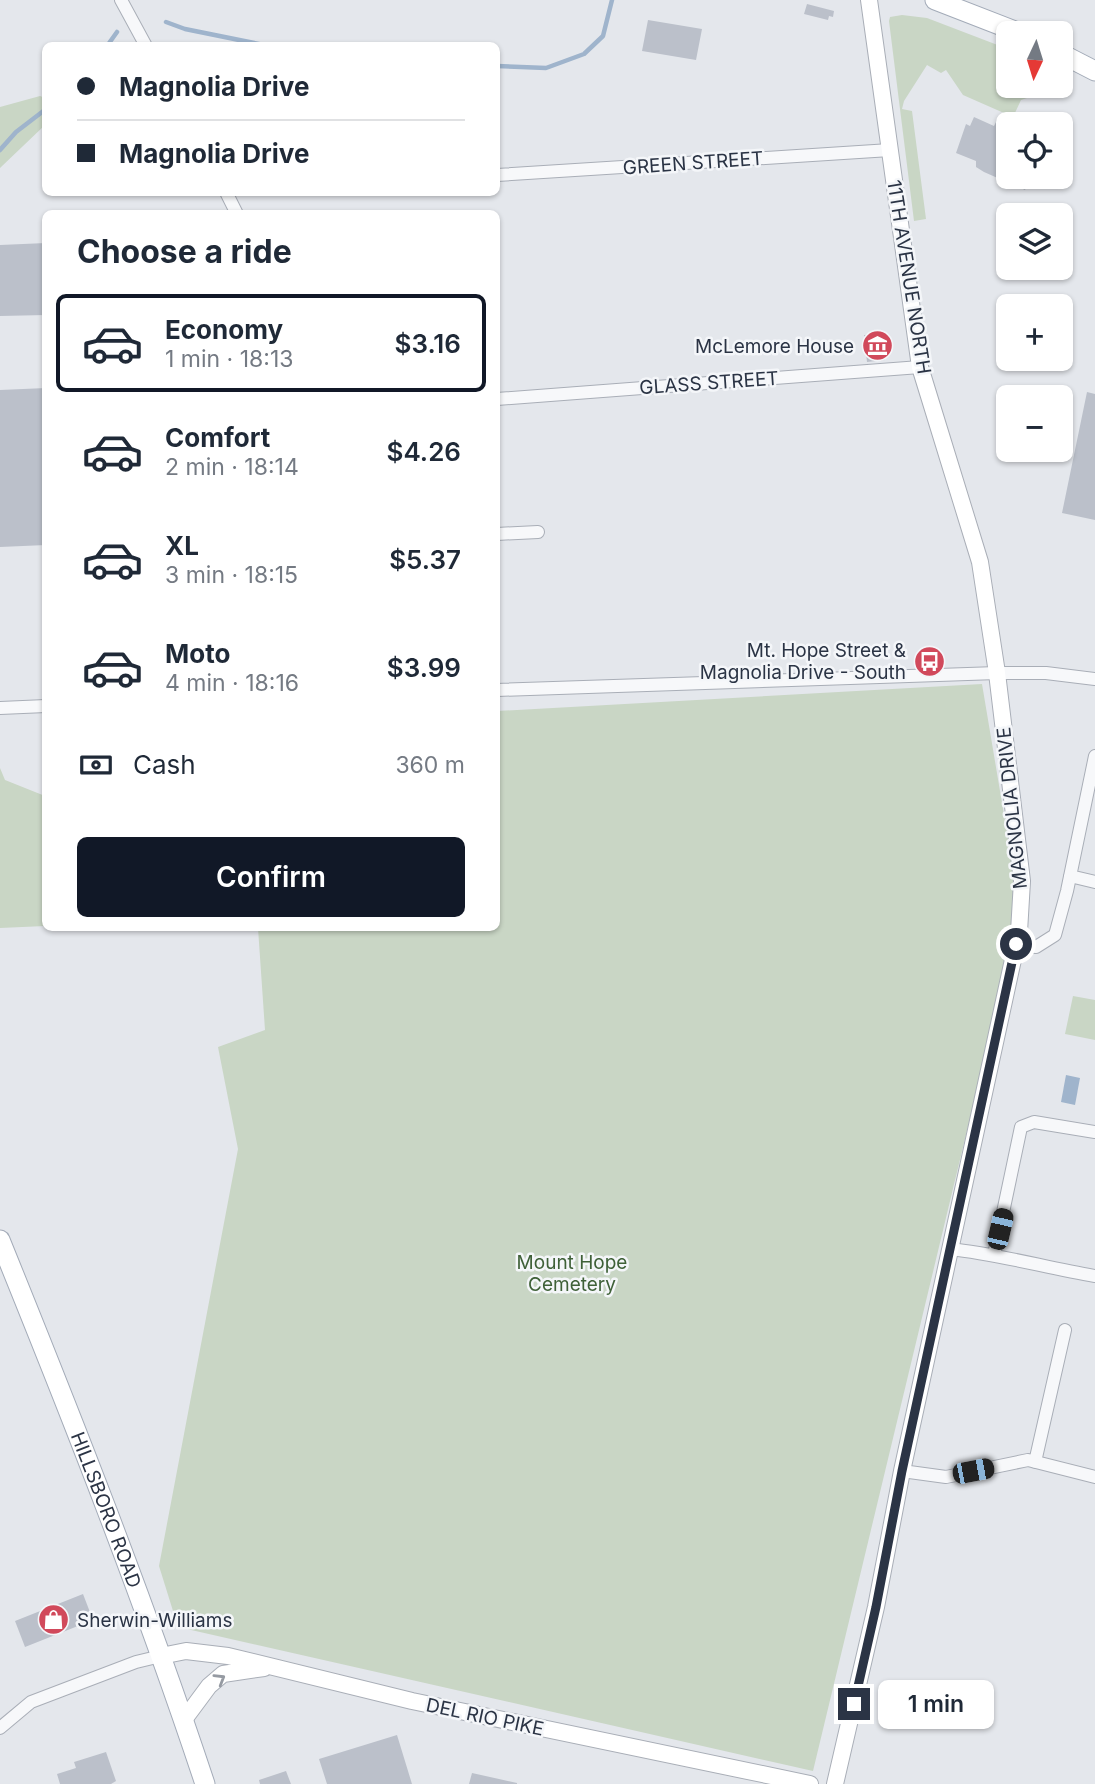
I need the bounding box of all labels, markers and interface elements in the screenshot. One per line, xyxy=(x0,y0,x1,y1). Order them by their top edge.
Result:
north arrow xyxy=(996,21,1073,98)
map controls xyxy=(996,21,1073,462)
text: Magnolia Drive xyxy=(119,71,309,102)
button: locate xyxy=(996,112,1073,189)
text: Magnolia Drive xyxy=(119,138,309,169)
street label: GREEN STREET xyxy=(622,147,764,179)
street label: 11TH AVENUE NORTH xyxy=(882,178,936,376)
button: layers xyxy=(996,203,1073,280)
text: Choose a ride xyxy=(77,232,292,271)
button: + xyxy=(996,294,1073,371)
icon: car xyxy=(81,312,144,375)
text: Economy xyxy=(165,314,283,345)
text: $3.16 xyxy=(395,328,461,359)
museum icon: McLemore House xyxy=(860,329,894,363)
place label: McLemore House xyxy=(695,335,854,358)
text: 1 min · 18:13 xyxy=(165,345,293,373)
street label: GLASS STREET xyxy=(639,367,779,399)
button: − xyxy=(996,385,1073,462)
icon: car xyxy=(81,420,144,483)
text: Comfort xyxy=(165,422,270,453)
text: $4.26 xyxy=(387,436,461,467)
text: 2 min · 18:14 xyxy=(165,453,299,481)
icon: car xyxy=(81,528,144,591)
text: XL xyxy=(165,530,199,561)
text: $5.37 xyxy=(389,544,461,575)
text: 3 min · 18:15 xyxy=(165,561,298,589)
icon: car xyxy=(81,636,144,699)
text: Moto xyxy=(165,638,230,669)
place label: Mt. Hope Street & Magnolia Drive - South xyxy=(700,639,906,684)
bus stop icon: Mt. Hope Street & Magnolia Drive - South xyxy=(912,644,946,678)
text: $3.99 xyxy=(387,652,461,683)
text: 4 min · 18:16 xyxy=(165,669,299,697)
street label: MAGNOLIA DRIVE xyxy=(992,726,1032,890)
icon: cash xyxy=(77,746,115,784)
text: Cash xyxy=(133,749,196,780)
text: 360 m xyxy=(395,751,465,779)
button: Confirm xyxy=(77,837,465,917)
route start xyxy=(1000,928,1032,960)
car xyxy=(986,1206,1015,1252)
park label: Mount Hope Cemetery xyxy=(517,1251,627,1296)
street label: HILLSBORO ROAD xyxy=(66,1429,146,1591)
car xyxy=(951,1457,996,1485)
shop icon: Sherwin-Williams xyxy=(37,1603,71,1637)
place label: Sherwin-Williams xyxy=(77,1609,232,1632)
one-way arrow xyxy=(213,1674,226,1687)
callout: 1 min xyxy=(878,1680,994,1728)
route end xyxy=(838,1688,870,1720)
text: 1 min xyxy=(908,1690,964,1718)
street label: DEL RIO PIKE xyxy=(424,1693,546,1741)

